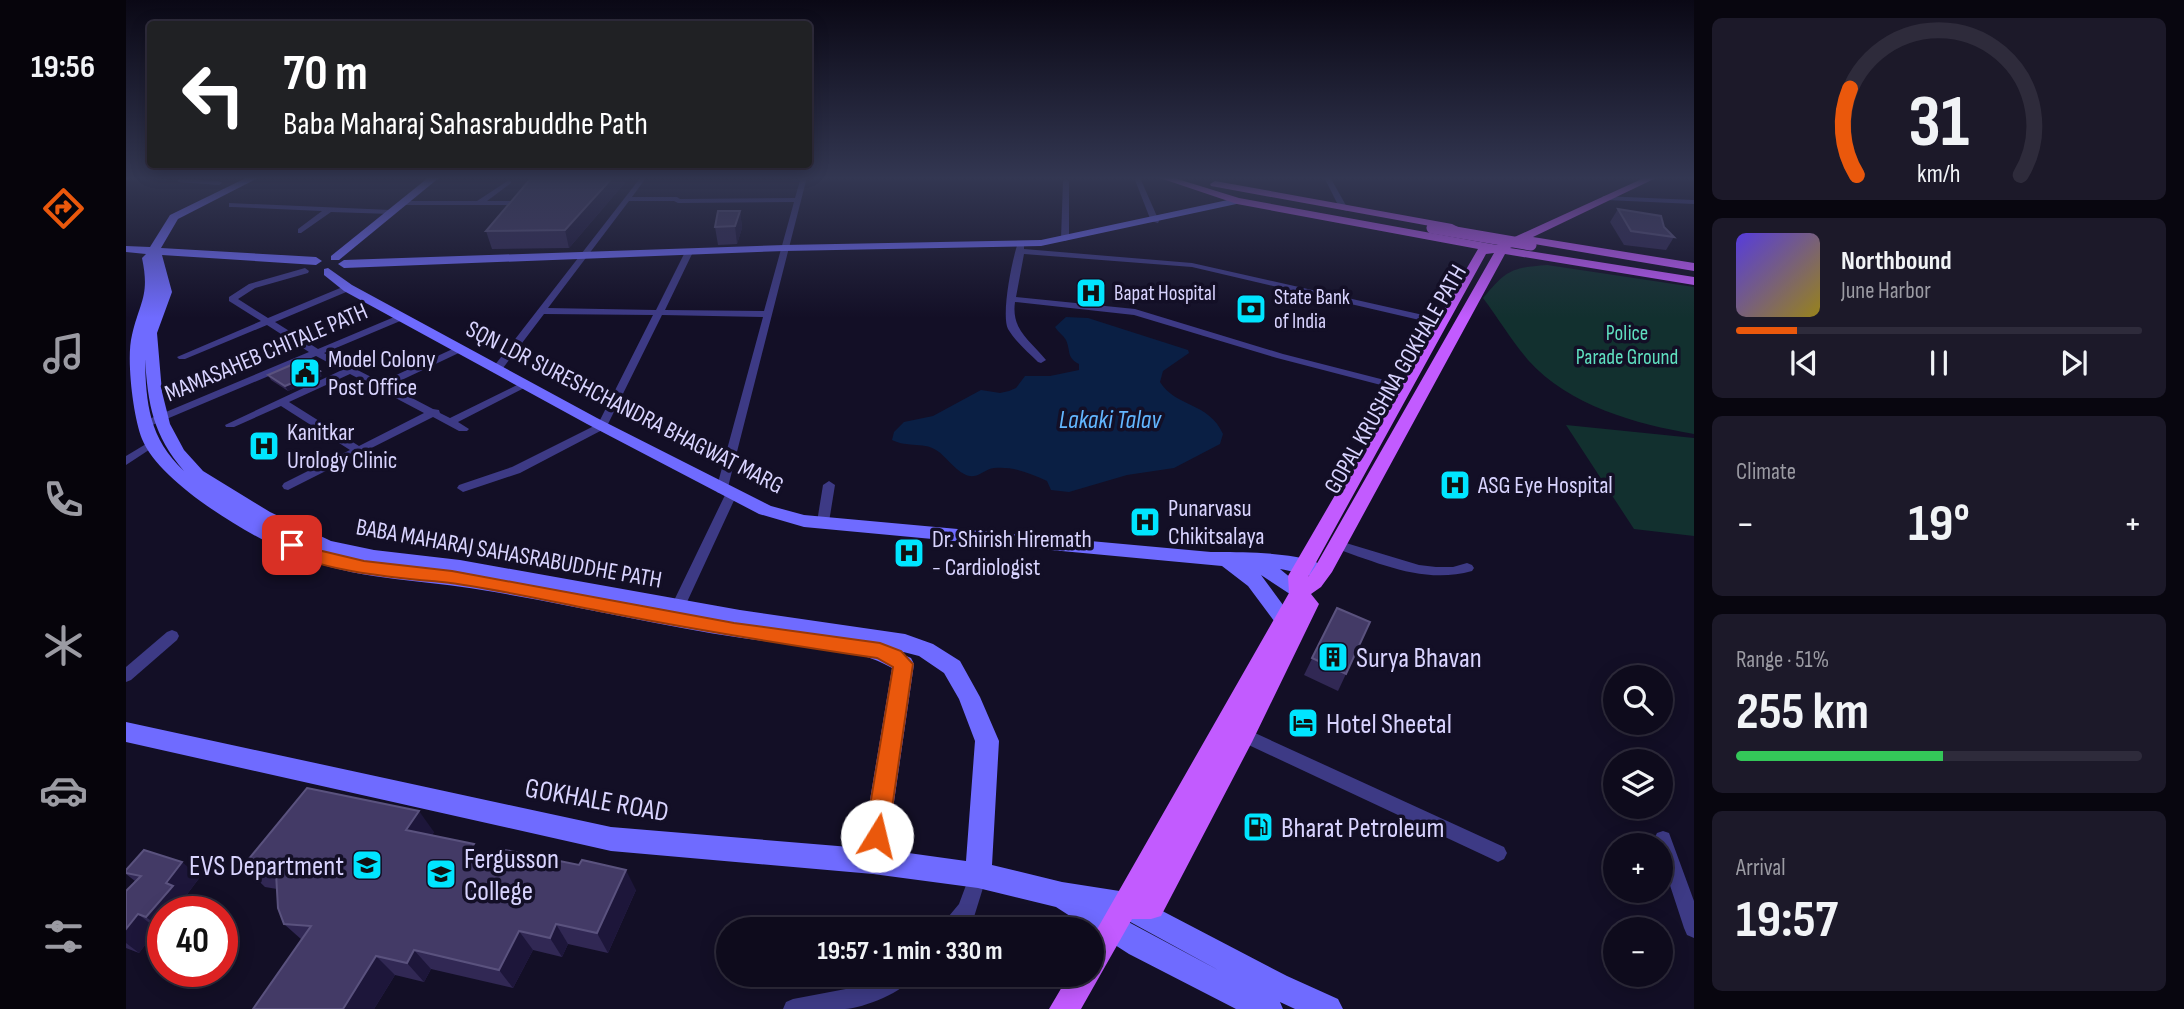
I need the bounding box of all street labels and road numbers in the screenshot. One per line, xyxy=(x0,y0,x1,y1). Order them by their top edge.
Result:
street label: GOPAL KRUSHNA GOKHALE PATH xyxy=(1318,260,1473,499)
street label: MAMASAHEB CHITALE PATH xyxy=(161,297,372,408)
street label: SQN LDR SURESHCHANDRA BHAGWAT MARG xyxy=(461,314,788,500)
street label: BABA MAHARAJ SAHASRABUDDHE PATH xyxy=(354,512,664,595)
street label: GOKHALE ROAD xyxy=(522,772,671,829)

